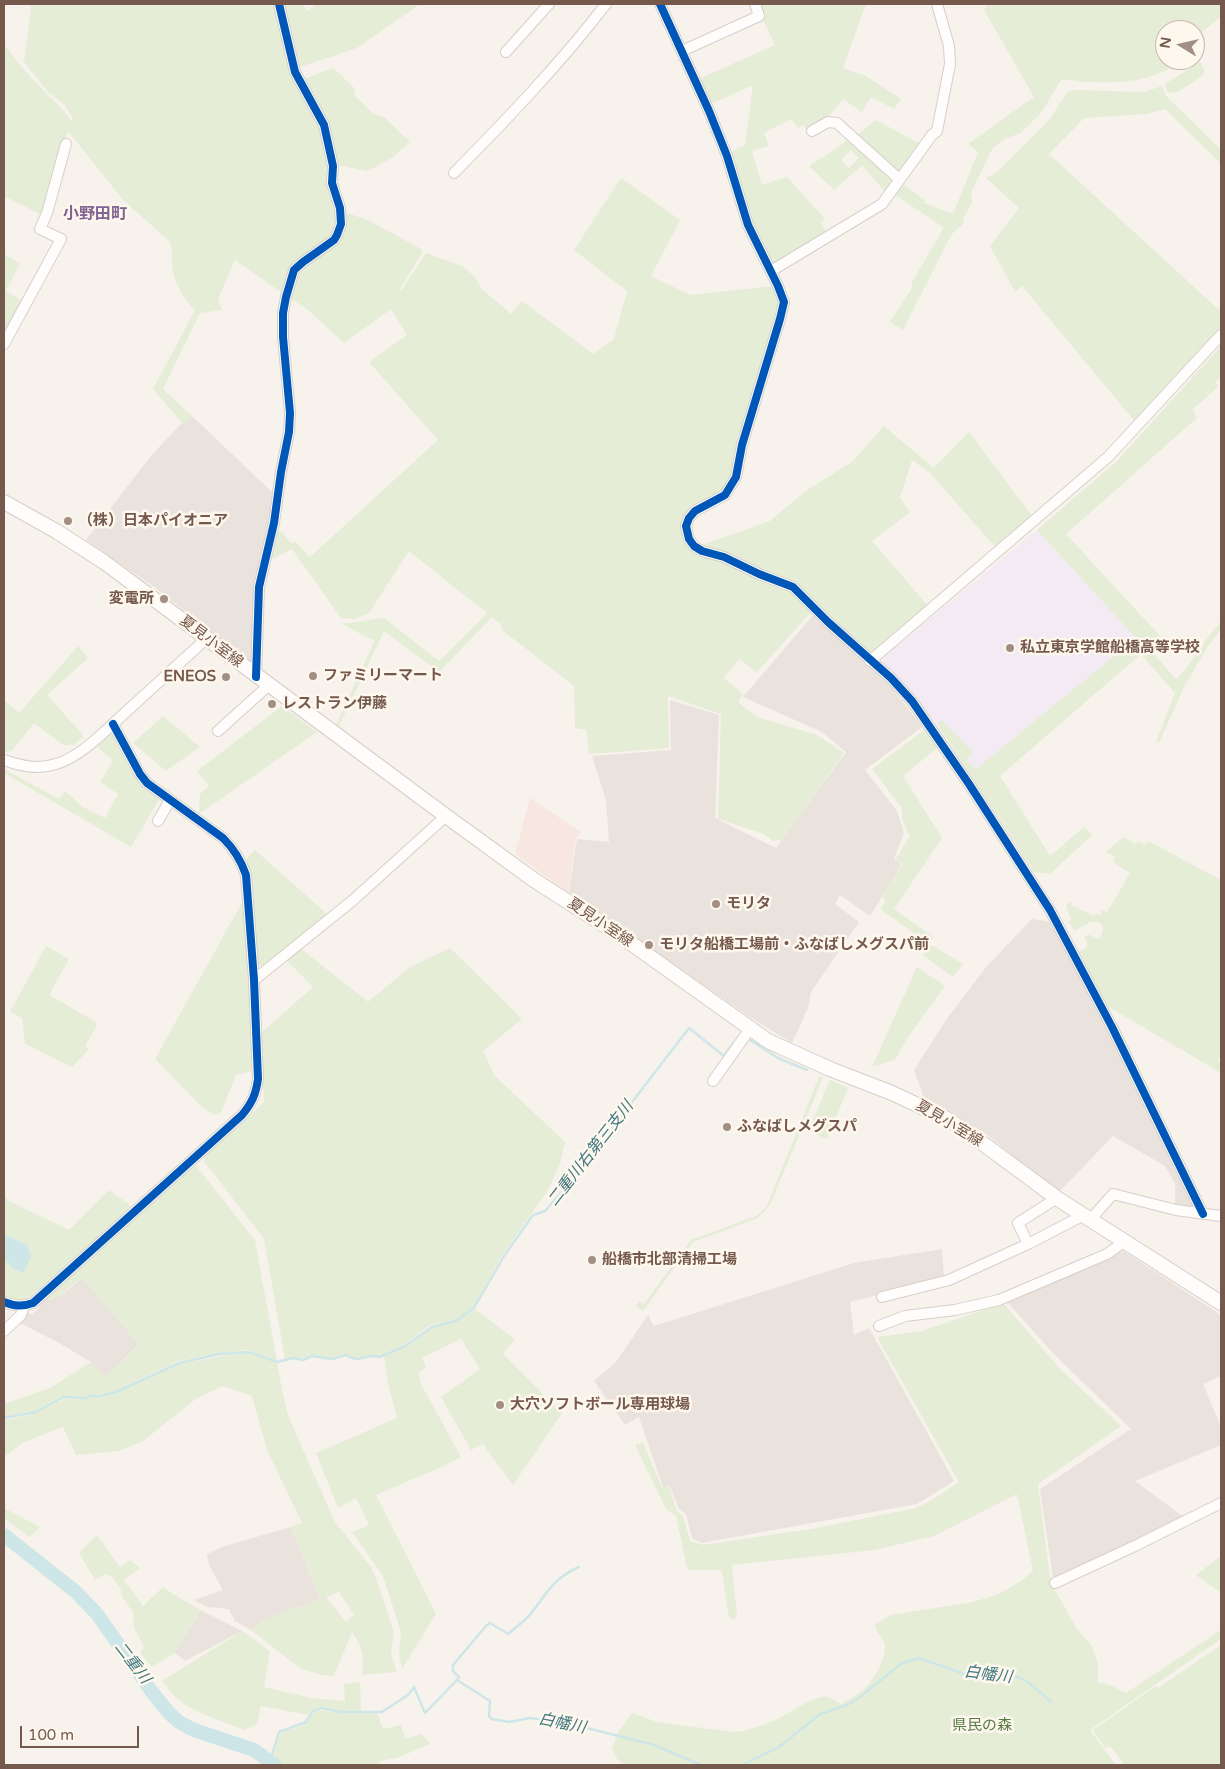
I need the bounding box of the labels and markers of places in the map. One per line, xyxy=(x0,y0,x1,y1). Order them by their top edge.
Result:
place label: （株）日本パイオニア xyxy=(78,512,228,530)
marker: （株）日本パイオニア xyxy=(62,515,74,527)
place label: 変電所 xyxy=(109,590,154,608)
marker: 変電所 xyxy=(158,593,170,605)
place label: 私立東京学館船橋高等学校 xyxy=(1020,639,1200,657)
marker: 私立東京学館船橋高等学校 xyxy=(1004,642,1016,654)
place label: ファミリーマート xyxy=(323,667,443,685)
place label: ENEOS xyxy=(164,668,216,686)
marker: ファミリーマート xyxy=(307,670,319,682)
marker: ENEOS xyxy=(220,671,232,683)
place label: レストラン伊藤 xyxy=(282,695,387,713)
marker: レストラン伊藤 xyxy=(266,698,278,710)
place label: モリタ xyxy=(726,895,771,913)
marker: モリタ xyxy=(710,898,722,910)
place label: モリタ船橋工場前・ふなばしメグスパ前 xyxy=(659,936,929,954)
marker: モリタ船橋工場前・ふなばしメグスパ前 xyxy=(643,939,655,951)
place label: ふなばしメグスパ xyxy=(737,1118,857,1136)
marker: ふなばしメグスパ xyxy=(721,1121,733,1133)
place label: 船橋市北部清掃工場 xyxy=(602,1251,737,1269)
marker: 船橋市北部清掃工場 xyxy=(586,1254,598,1266)
place label: 大穴ソフトボール専用球場 xyxy=(510,1396,690,1414)
marker: 大穴ソフトボール専用球場 xyxy=(494,1399,506,1411)

